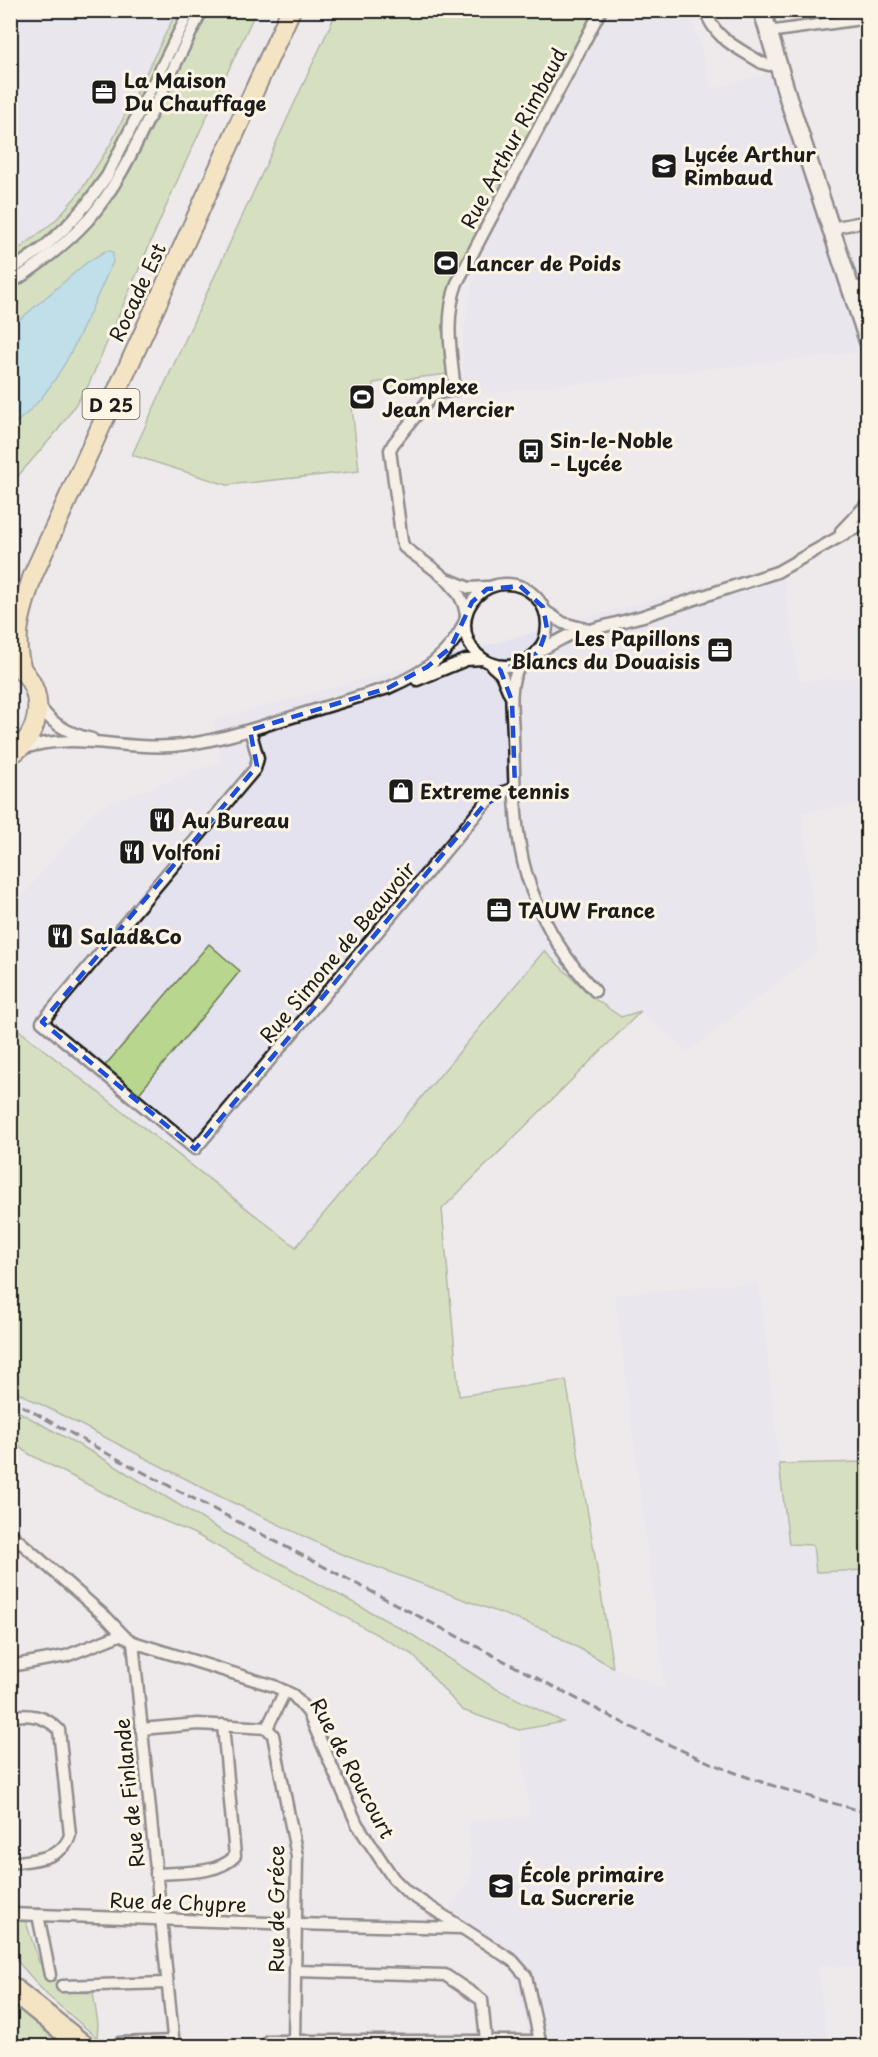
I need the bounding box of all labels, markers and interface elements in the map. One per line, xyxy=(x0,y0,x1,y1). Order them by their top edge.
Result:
street label: Rue Arthur Rimbaud xyxy=(453,42,573,234)
place label: La Maison Du Chauffage xyxy=(124,65,267,118)
office icon: La Maison Du Chauffage xyxy=(89,77,119,107)
place label: Lycée Arthur Rimbaud xyxy=(684,139,816,192)
school or university icon: Lycée Arthur Rimbaud xyxy=(649,151,679,181)
street label: Rocade Est xyxy=(101,238,173,346)
sports icon: Lancer de Poids xyxy=(431,248,461,278)
place label: Lancer de Poids xyxy=(466,248,621,278)
place label: Complexe Jean Mercier xyxy=(382,371,515,424)
sports icon: Complexe Jean Mercier xyxy=(347,382,377,412)
road number: D 25 xyxy=(82,389,140,419)
place label: Sin-le-Noble – Lycée xyxy=(550,425,673,478)
bus stop icon: Sin-le-Noble – Lycée xyxy=(516,436,546,466)
place label: Les Papillons Blancs du Douaisis xyxy=(511,623,700,676)
office icon: Les Papillons Blancs du Douaisis xyxy=(705,635,735,665)
shop icon: Extreme tennis xyxy=(386,776,416,806)
place label: Extreme tennis xyxy=(420,776,570,806)
restaurant icon: Au Bureau xyxy=(147,805,177,835)
place label: Au Bureau xyxy=(181,805,290,835)
restaurant icon: Volfoni xyxy=(117,837,147,867)
place label: Volfoni xyxy=(152,837,221,867)
street label: Rue Simone de Beauvoir xyxy=(252,855,422,1049)
office icon: TAUW France xyxy=(484,895,514,925)
place label: TAUW France xyxy=(518,895,655,925)
restaurant icon: Salad&Co xyxy=(45,921,75,951)
place label: Salad&Co xyxy=(80,921,182,951)
street label: Rue de Roucourt xyxy=(303,1692,403,1844)
street label: Rue de Finlande xyxy=(106,1717,152,1869)
street label: Rue de Gréce xyxy=(261,1845,291,1973)
place label: École primaire La Sucrerie xyxy=(520,1859,664,1912)
school or university icon: École primaire La Sucrerie xyxy=(486,1871,516,1901)
street label: Rue de Chypre xyxy=(109,1885,247,1919)

